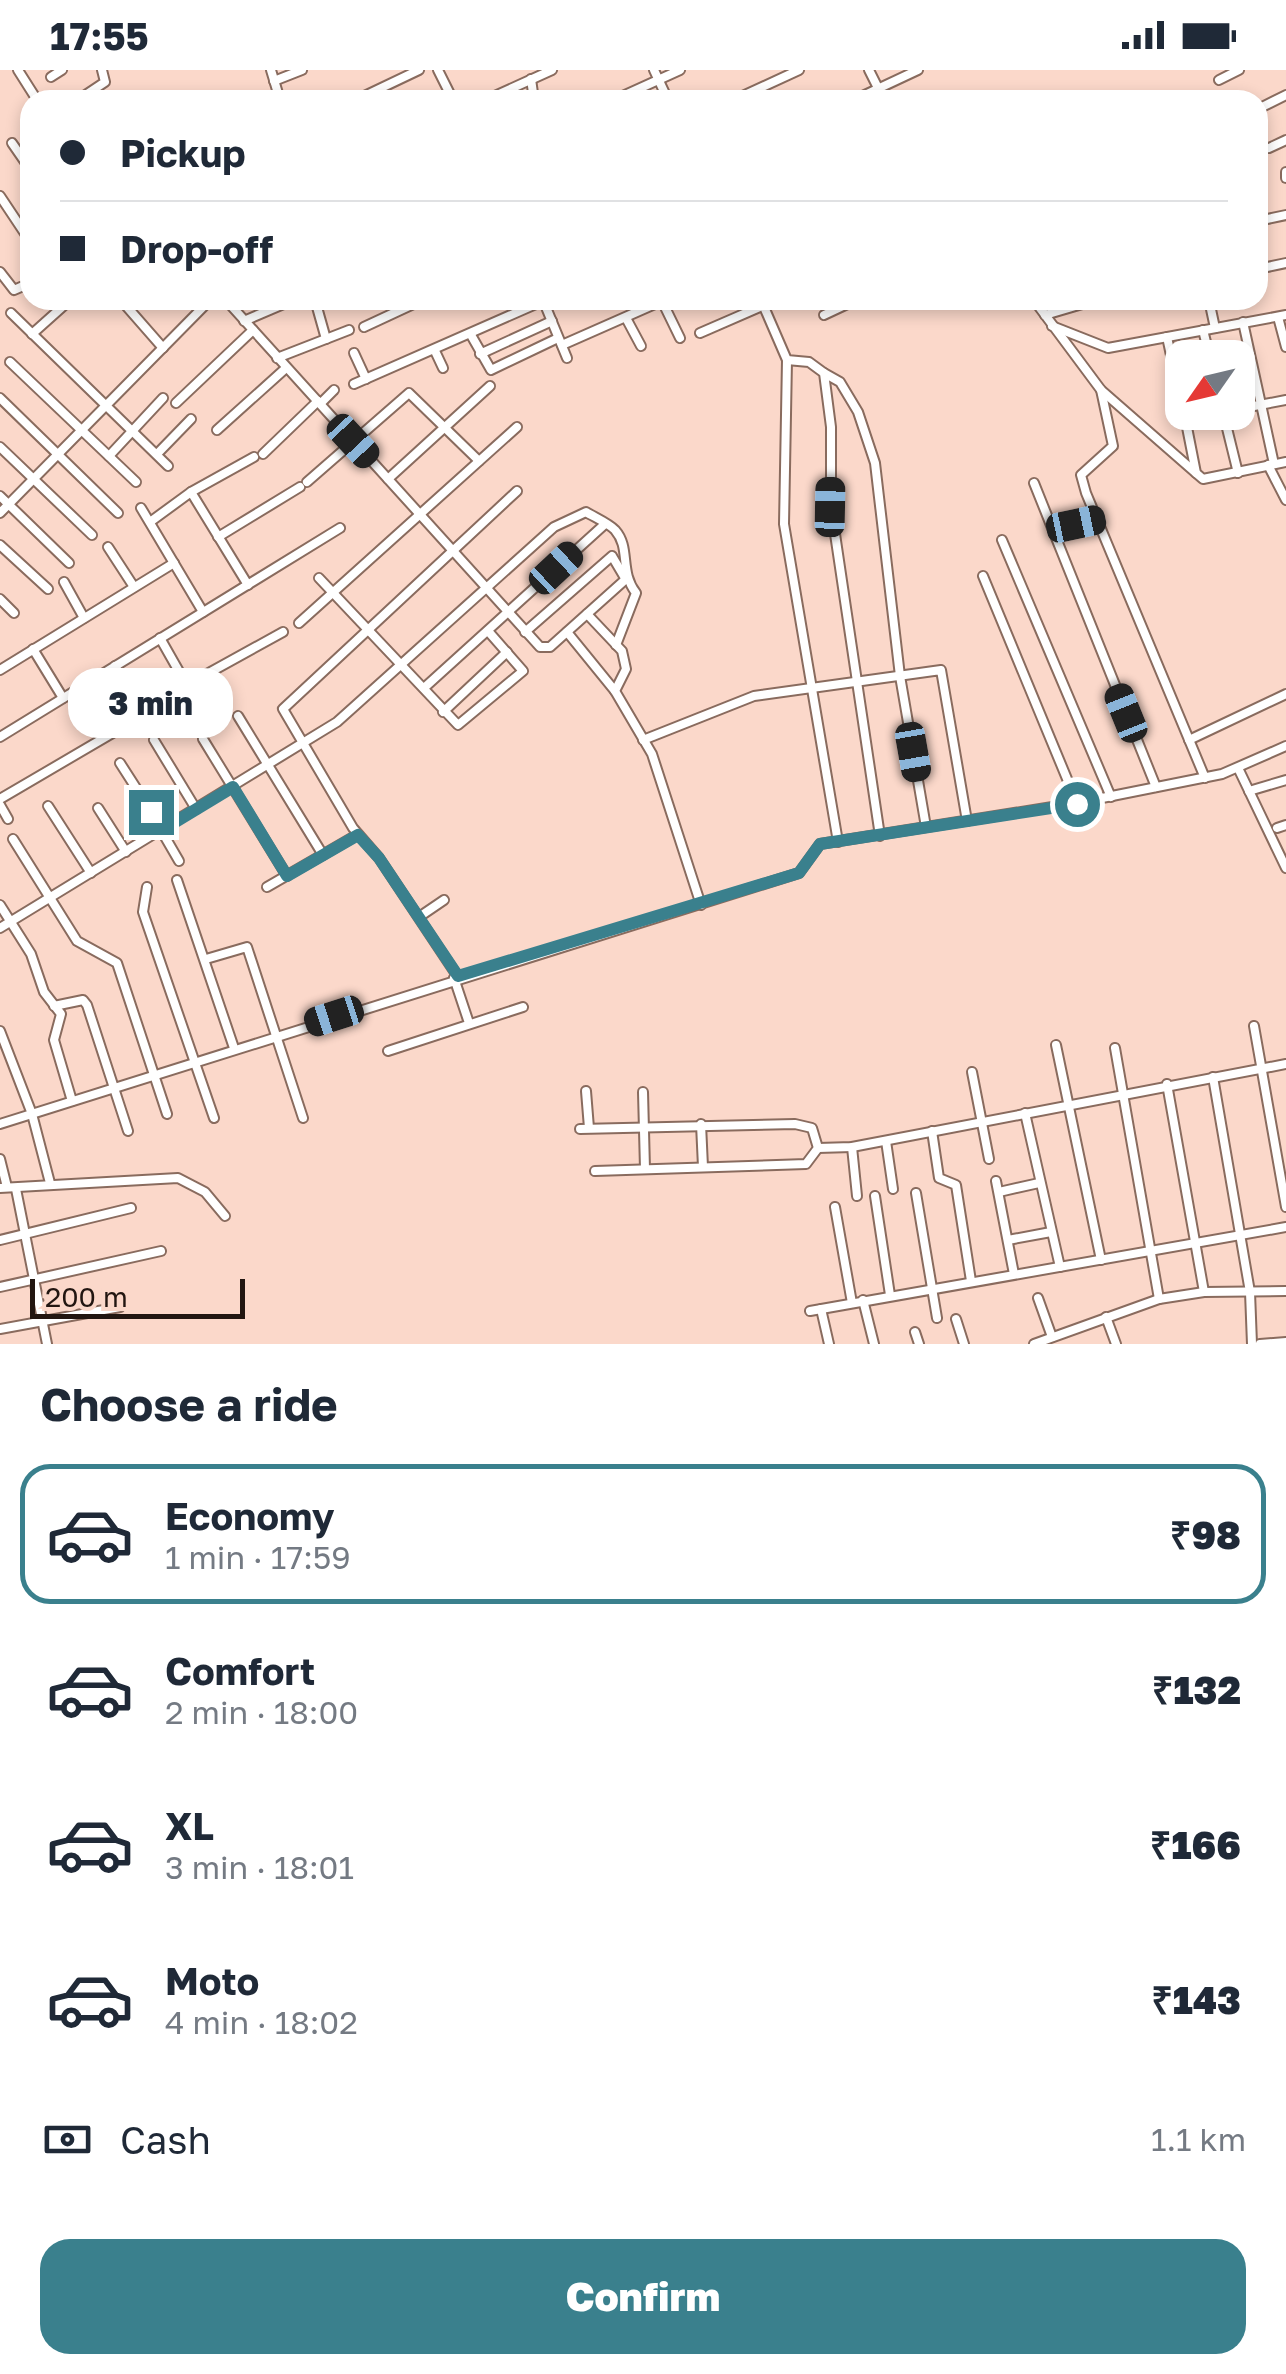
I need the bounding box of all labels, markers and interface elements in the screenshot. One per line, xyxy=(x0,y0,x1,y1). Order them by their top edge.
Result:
text: 17:55 xyxy=(50,13,149,58)
text: Pickup xyxy=(120,130,246,175)
text: Drop-off xyxy=(120,226,273,271)
north arrow xyxy=(1165,340,1255,430)
map controls xyxy=(1165,340,1255,430)
car xyxy=(322,409,384,473)
car xyxy=(814,477,846,537)
car xyxy=(1044,503,1108,545)
car xyxy=(524,537,588,599)
callout: 3 min xyxy=(68,667,234,737)
car xyxy=(1101,680,1151,746)
text: 3 min xyxy=(108,684,193,722)
car xyxy=(893,720,933,784)
route start xyxy=(1055,782,1100,827)
route end xyxy=(129,790,174,835)
car xyxy=(301,992,367,1040)
scale bar xyxy=(30,1274,245,1318)
text: 200 m xyxy=(45,1280,128,1313)
text: Choose a ride xyxy=(40,1377,338,1431)
icon: car xyxy=(45,1489,135,1579)
text: Economy xyxy=(165,1493,334,1538)
text: ₹98 xyxy=(1170,1512,1241,1557)
text: 1 min · 17:59 xyxy=(165,1538,351,1576)
icon: car xyxy=(45,1644,135,1734)
text: Comfort xyxy=(165,1648,315,1693)
text: ₹132 xyxy=(1152,1667,1241,1712)
text: 2 min · 18:00 xyxy=(165,1693,358,1731)
icon: car xyxy=(45,1799,135,1889)
text: XL xyxy=(165,1803,214,1848)
text: ₹166 xyxy=(1150,1822,1241,1867)
text: 3 min · 18:01 xyxy=(165,1848,354,1886)
icon: car xyxy=(45,1954,135,2044)
text: Moto xyxy=(165,1958,259,2003)
text: ₹143 xyxy=(1151,1977,1241,2022)
text: 4 min · 18:02 xyxy=(165,2003,358,2041)
icon: cash xyxy=(40,2112,95,2167)
text: Cash xyxy=(120,2117,211,2162)
text: 1.1 km xyxy=(1151,2120,1246,2158)
button: Confirm xyxy=(40,2239,1246,2354)

